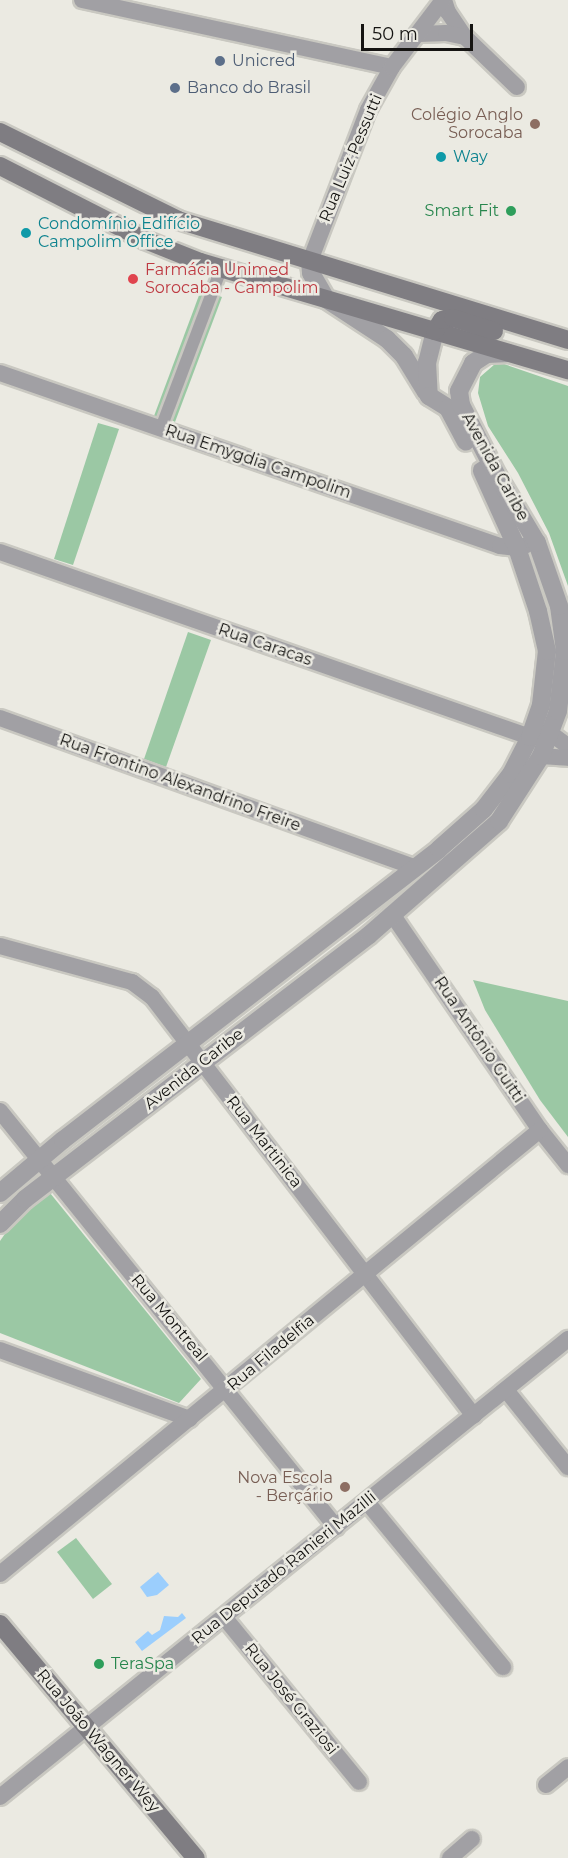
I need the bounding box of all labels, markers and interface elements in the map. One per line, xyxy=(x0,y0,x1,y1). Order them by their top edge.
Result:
scale bar xyxy=(364,12,476,50)
text: 50 m xyxy=(372,23,418,45)
place label: Unicred xyxy=(232,51,296,71)
marker: Unicred xyxy=(213,54,227,68)
place label: Banco do Brasil xyxy=(187,78,311,98)
marker: Banco do Brasil xyxy=(168,81,182,95)
street label: Rua Luiz Pessutti xyxy=(315,91,387,225)
place label: Colégio Anglo Sorocaba xyxy=(411,105,523,143)
marker: Colégio Anglo Sorocaba xyxy=(528,117,542,131)
place label: Way xyxy=(453,147,488,167)
marker: Way xyxy=(434,150,448,164)
place label: Smart Fit xyxy=(425,201,499,221)
marker: Smart Fit xyxy=(504,204,518,218)
place label: Condomínio Edifício Campolim Office xyxy=(38,214,200,252)
marker: Condomínio Edifício Campolim Office xyxy=(19,226,33,240)
place label: Farmácia Unimed Sorocaba - Campolim xyxy=(145,260,318,298)
marker: Farmácia Unimed Sorocaba - Campolim xyxy=(126,272,140,286)
street label: Avenida Caribe xyxy=(457,410,533,524)
street label: Rua Emygdia Campolim xyxy=(162,421,354,503)
street label: Rua Caracas xyxy=(216,620,314,670)
street label: Rua Frontino Alexandrino Freire xyxy=(57,730,303,836)
street label: Rua Antônio Guitti xyxy=(430,973,528,1107)
street label: Avenida Caribe xyxy=(141,1024,247,1114)
street label: Rua Martinica xyxy=(222,1092,306,1192)
street label: Rua Montreal xyxy=(127,1270,211,1366)
street label: Rua Filadelfia xyxy=(223,1311,319,1395)
place label: Nova Escola - Berçário xyxy=(237,1468,333,1506)
marker: Nova Escola - Berçário xyxy=(338,1480,352,1494)
street label: Rua Deputado Ranieri Mazilli xyxy=(188,1488,380,1648)
street label: Rua José Graziosi xyxy=(240,1639,342,1759)
place label: TeraSpa xyxy=(111,1654,174,1674)
marker: TeraSpa xyxy=(92,1657,106,1671)
street label: Rua João Wagner Wey xyxy=(32,1665,164,1817)

